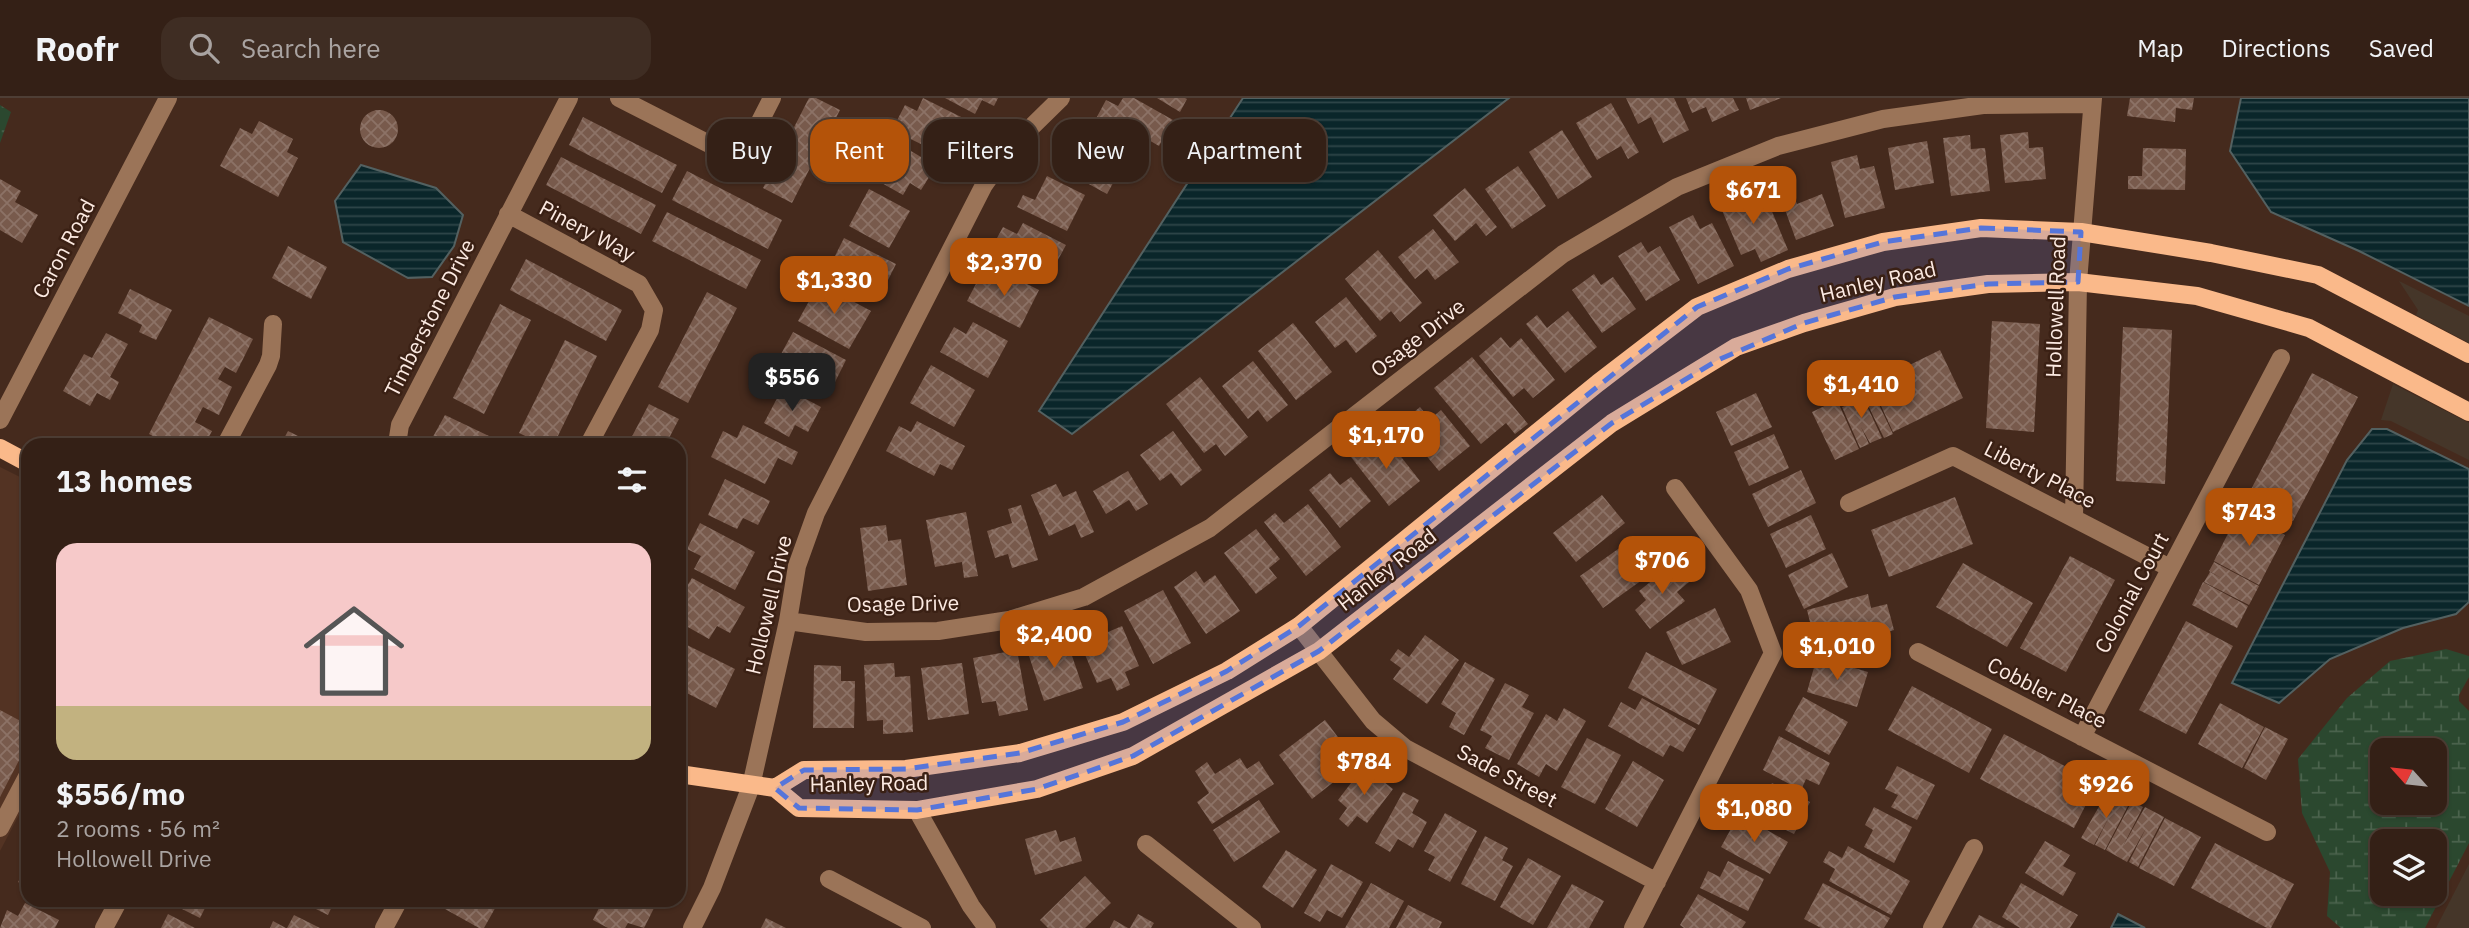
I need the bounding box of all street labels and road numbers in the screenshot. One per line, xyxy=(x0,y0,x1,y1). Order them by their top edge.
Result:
street label: Pinery Way xyxy=(535,193,641,267)
street label: Caron Road xyxy=(25,194,101,303)
street label: Timberstone Drive xyxy=(377,234,481,401)
street label: Hollowell Road xyxy=(2039,236,2071,378)
street label: Hanley Road xyxy=(1817,254,1939,308)
street label: Osage Drive xyxy=(1364,292,1470,383)
street label: Liberty Place xyxy=(1980,434,2101,514)
street label: Hanley Road xyxy=(1331,522,1442,617)
street label: Colonial Court xyxy=(2087,527,2175,658)
street label: Hollowell Drive xyxy=(738,532,798,677)
street label: Osage Drive xyxy=(846,588,959,618)
street label: Cobbler Place xyxy=(1983,650,2112,734)
street label: Sade Street xyxy=(1452,737,1562,813)
street label: Hanley Road xyxy=(809,768,929,798)

